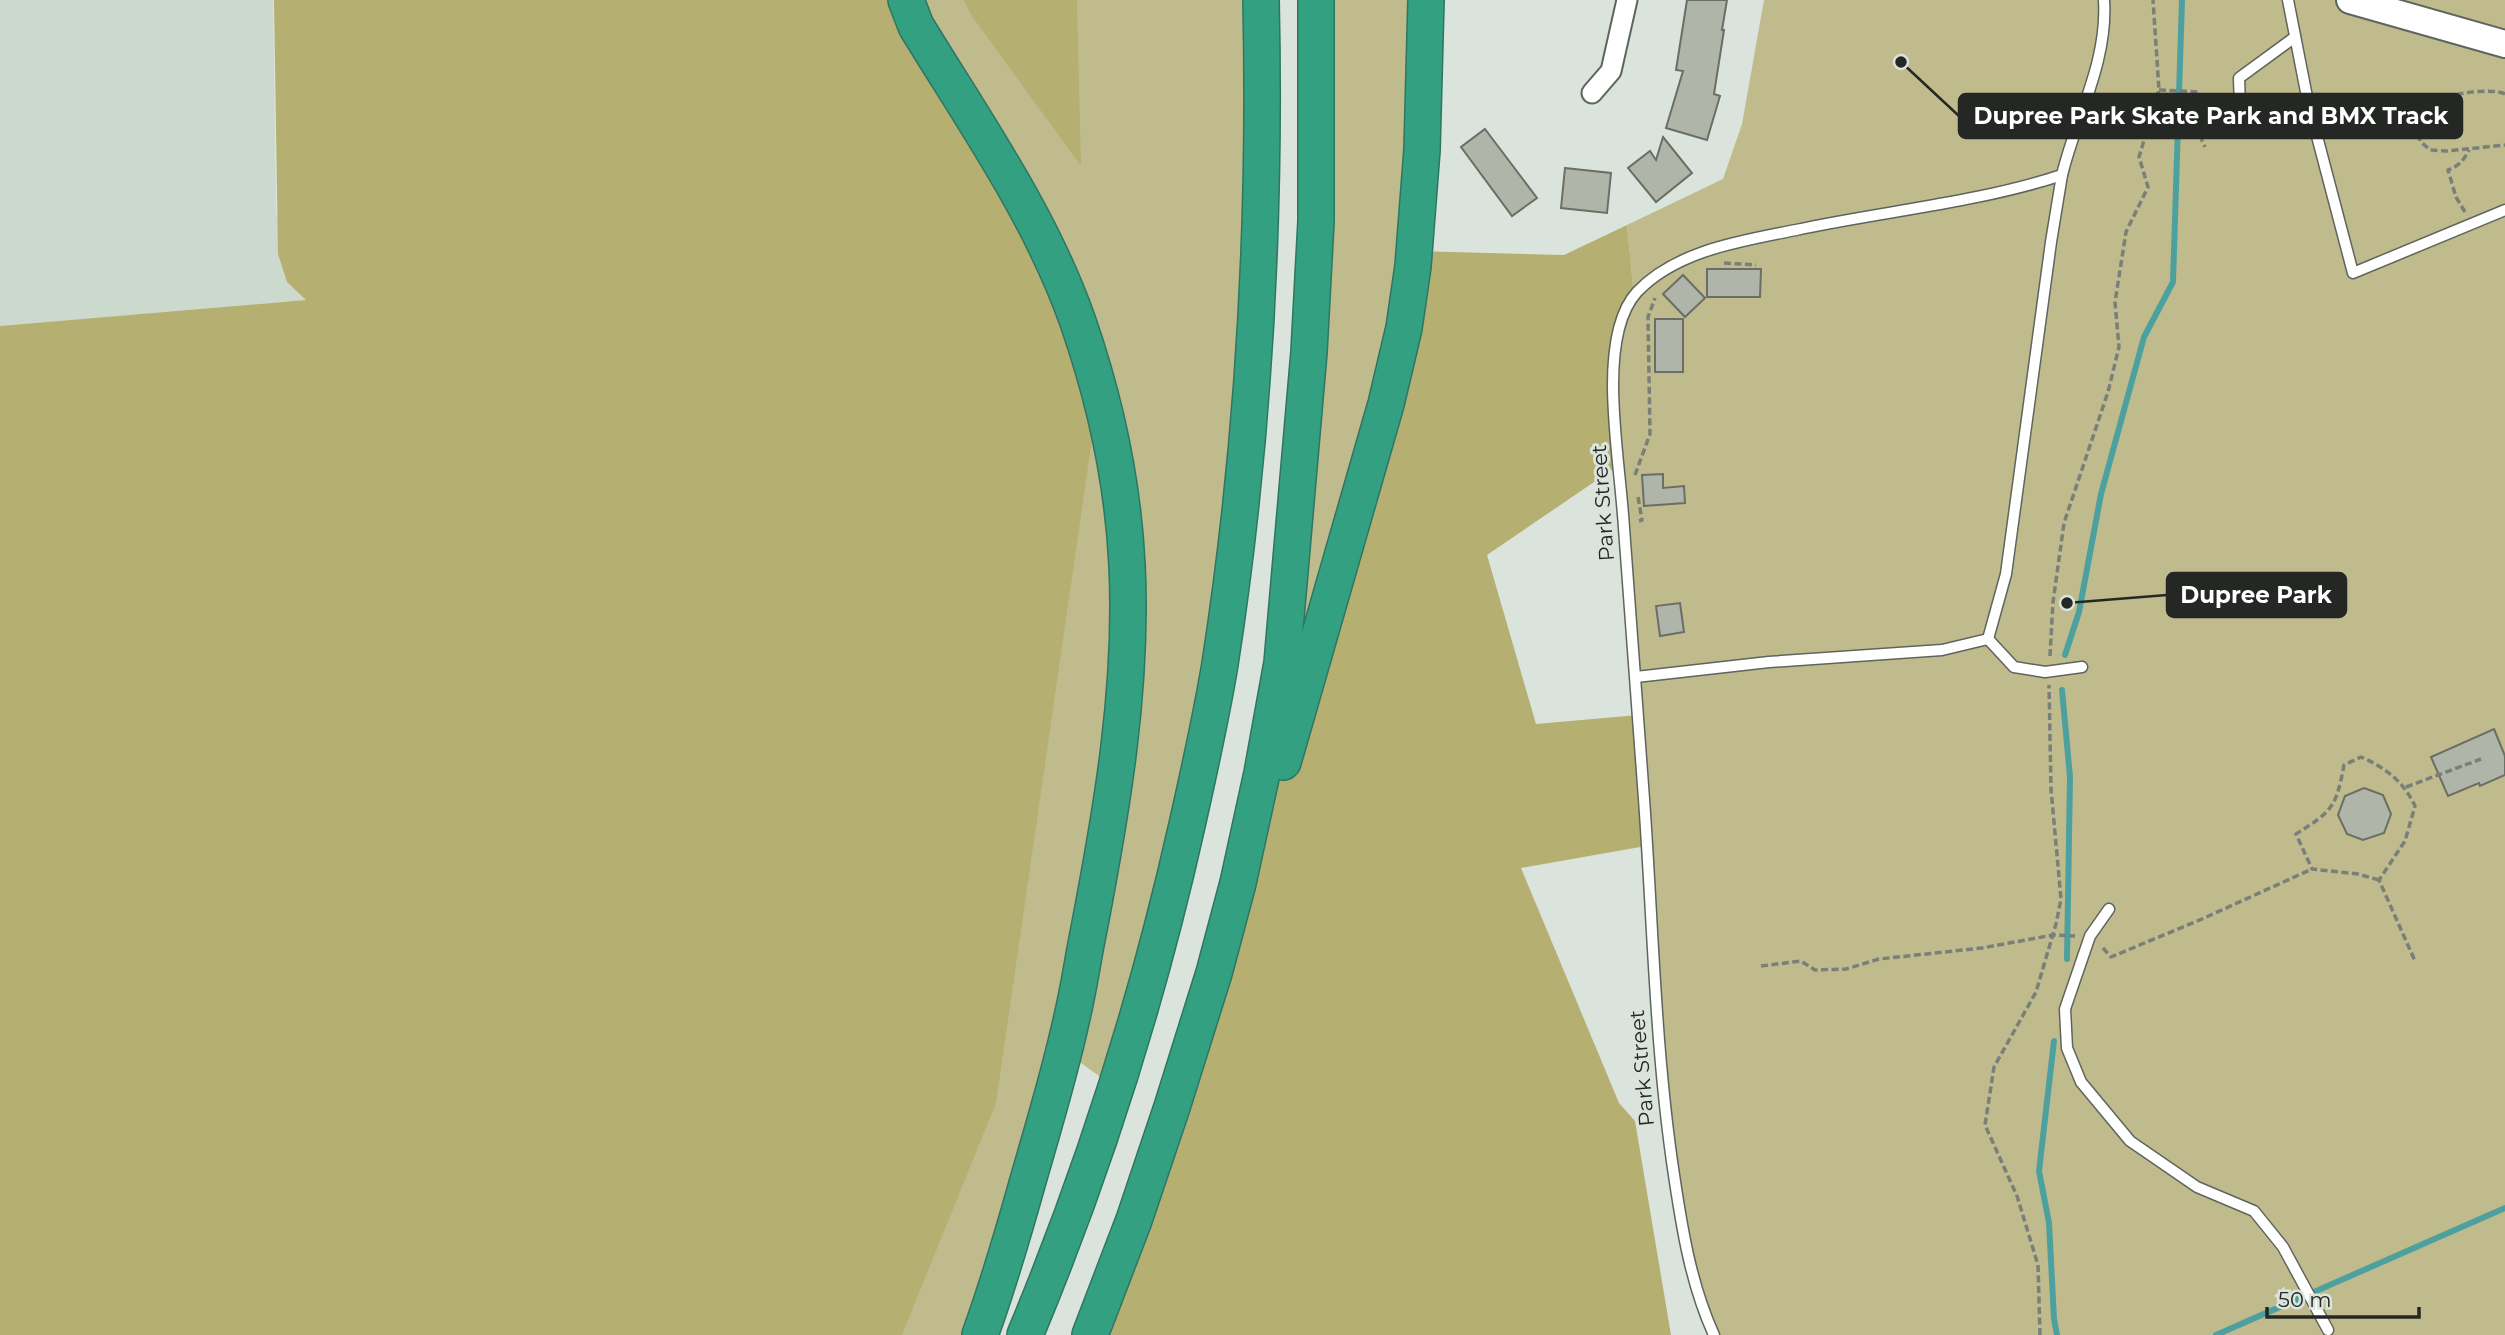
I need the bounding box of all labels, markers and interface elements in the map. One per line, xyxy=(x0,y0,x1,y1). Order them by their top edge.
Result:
callout: Dupree Park Skate Park and BMX Track xyxy=(1959,94,2462,138)
text: Dupree Park Skate Park and BMX Track xyxy=(1974,102,2449,130)
street label: Park Street xyxy=(1586,444,1619,562)
callout: Dupree Park xyxy=(2167,573,2346,617)
text: Dupree Park xyxy=(2180,581,2333,609)
street label: Park Street xyxy=(1624,1009,1659,1127)
scale bar xyxy=(2267,1276,2419,1320)
text: 50 m xyxy=(2278,1287,2332,1312)

